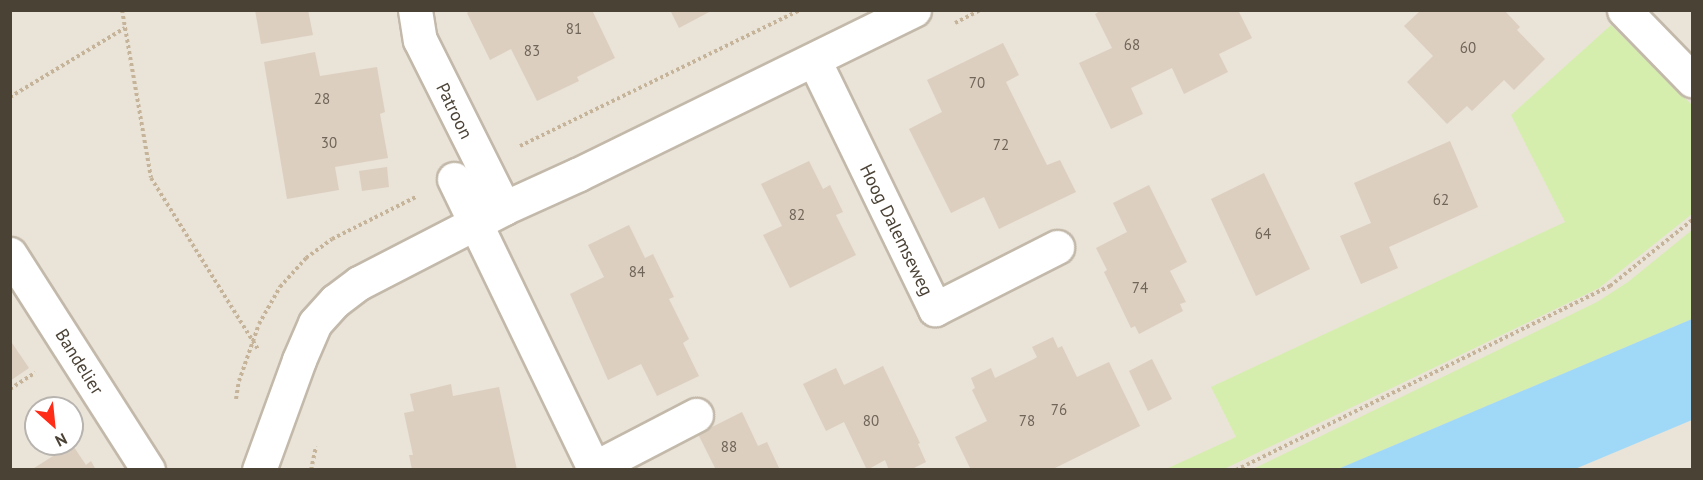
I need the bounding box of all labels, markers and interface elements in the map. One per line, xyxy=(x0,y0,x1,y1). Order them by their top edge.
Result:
house number: 81 xyxy=(566,20,582,38)
house number: 68 xyxy=(1124,36,1140,54)
house number: 60 xyxy=(1460,39,1476,57)
house number: 83 xyxy=(524,42,540,60)
house number: 70 xyxy=(969,74,985,92)
street label: Patroon xyxy=(431,79,477,143)
house number: 28 xyxy=(314,90,330,108)
house number: 30 xyxy=(321,134,337,152)
house number: 72 xyxy=(993,136,1009,154)
street label: Hoog Dalemseweg xyxy=(855,161,937,299)
house number: 62 xyxy=(1433,191,1449,209)
house number: 82 xyxy=(789,206,805,224)
house number: 64 xyxy=(1255,225,1271,243)
house number: 84 xyxy=(629,263,645,281)
house number: 74 xyxy=(1132,279,1148,297)
street label: Bandelier xyxy=(50,325,108,399)
north arrow xyxy=(24,396,84,456)
house number: 76 xyxy=(1051,401,1067,419)
house number: 80 xyxy=(863,412,879,430)
house number: 78 xyxy=(1019,412,1035,430)
text: N xyxy=(52,429,70,452)
house number: 88 xyxy=(721,438,737,456)

